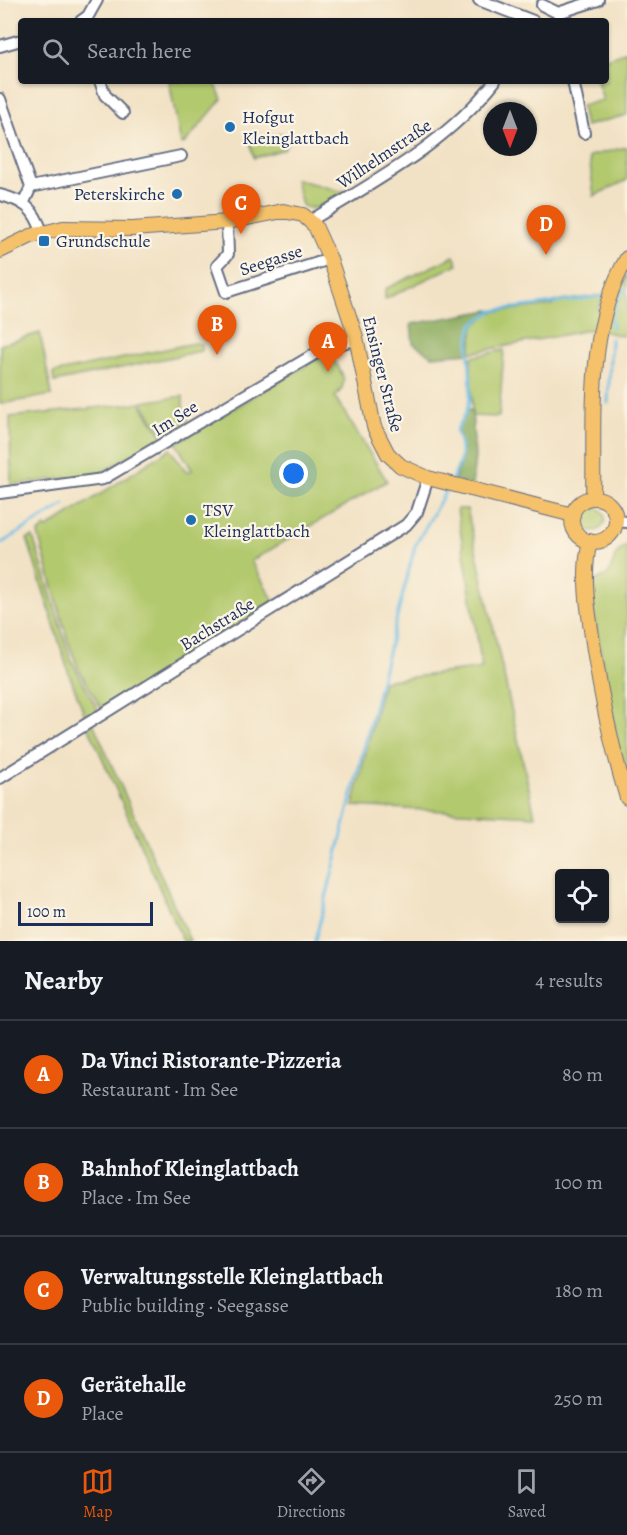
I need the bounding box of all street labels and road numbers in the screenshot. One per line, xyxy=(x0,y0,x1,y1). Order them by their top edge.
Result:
street label: Wilhelmstraße xyxy=(331,113,436,195)
street label: Seegasse xyxy=(236,239,306,281)
street label: Ensinger Straße xyxy=(357,313,409,435)
street label: Im See xyxy=(147,395,203,441)
street label: Bachstraße xyxy=(175,592,259,656)

